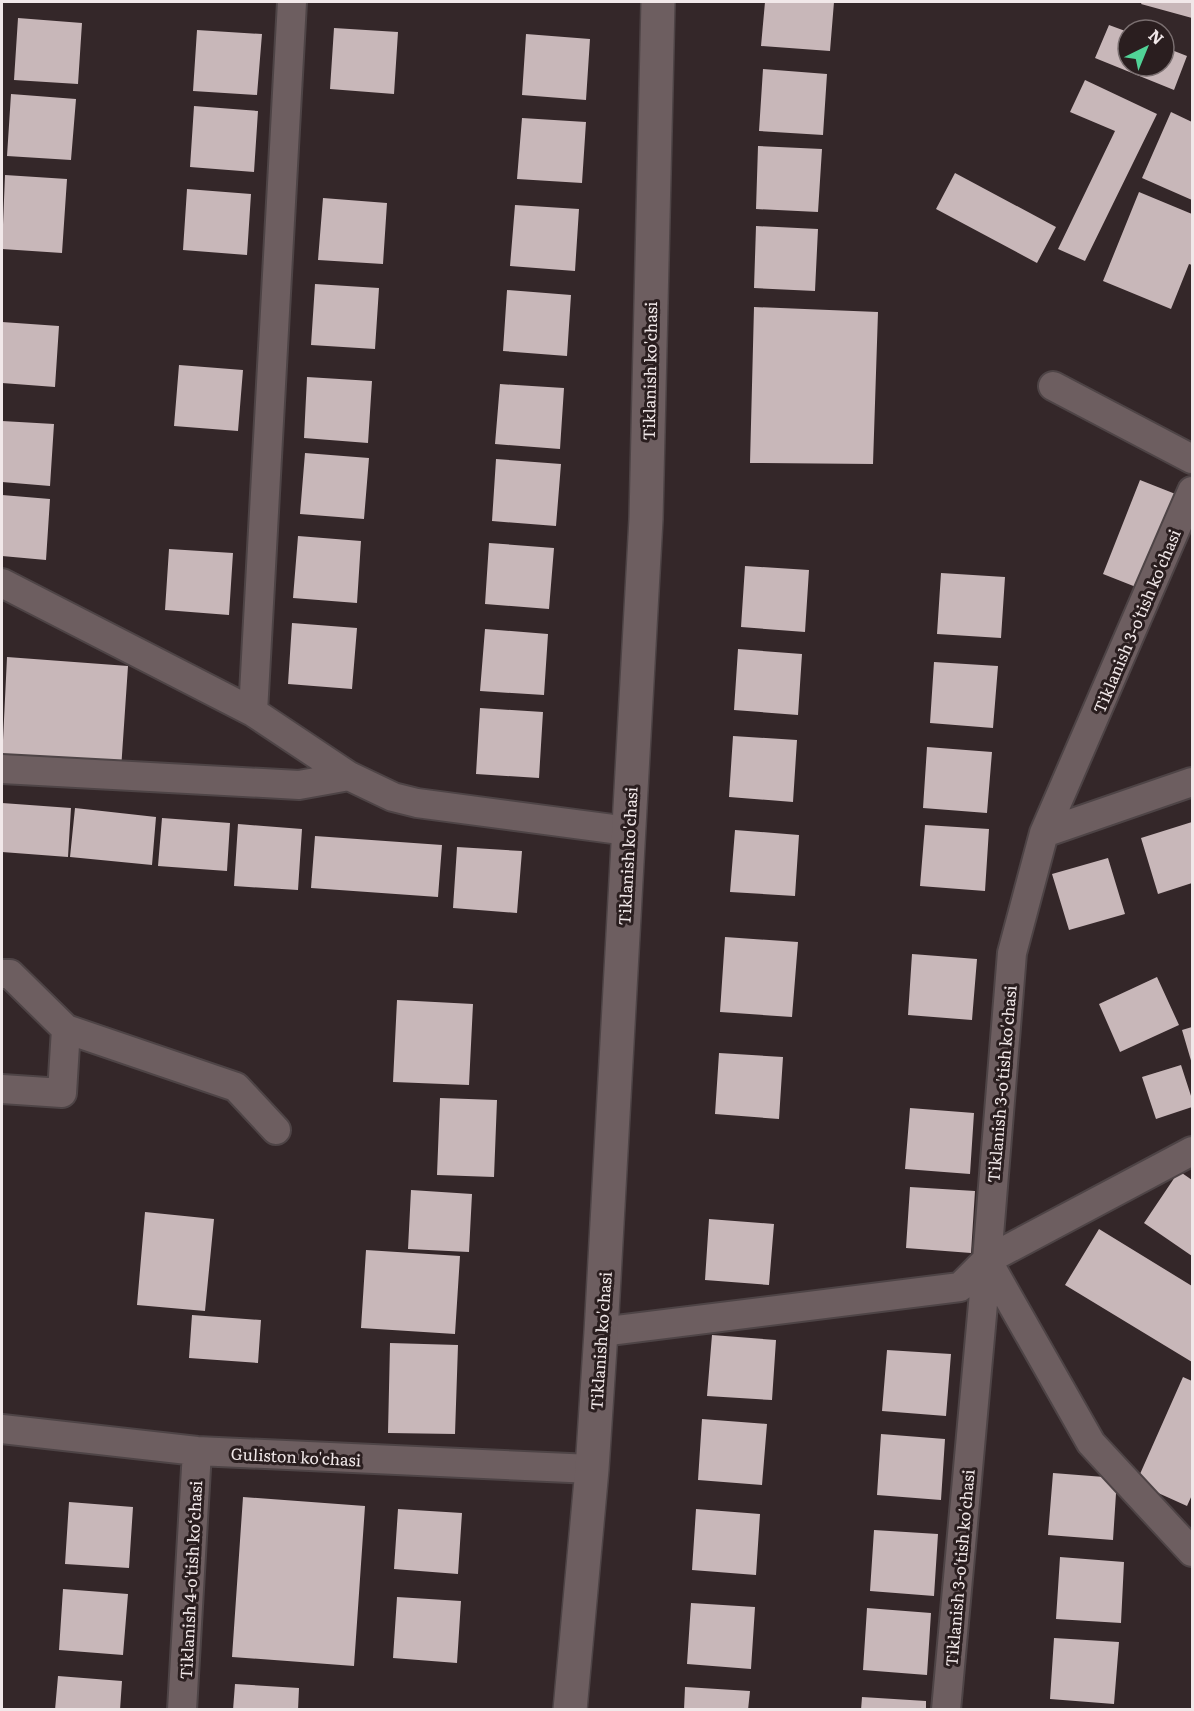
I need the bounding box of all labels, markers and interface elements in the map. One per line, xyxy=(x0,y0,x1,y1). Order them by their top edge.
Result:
north arrow xyxy=(1116,18,1176,78)
text: N xyxy=(1144,23,1170,50)
street label: Tiklanish ko'chasi xyxy=(636,301,662,441)
street label: Tiklanish 3-o'tish ko'chasi xyxy=(1086,525,1186,717)
street label: Tiklanish ko'chasi xyxy=(611,786,643,926)
street label: Tiklanish 3-o'tish ko'chasi xyxy=(980,984,1022,1184)
street label: Tiklanish ko'chasi xyxy=(583,1271,617,1411)
street label: Guliston ko'chasi xyxy=(230,1441,362,1471)
street label: Tiklanish 3-o'tish ko'chasi xyxy=(938,1468,980,1668)
street label: Tiklanish 4-o'tish ko‘chasi xyxy=(173,1480,207,1680)

